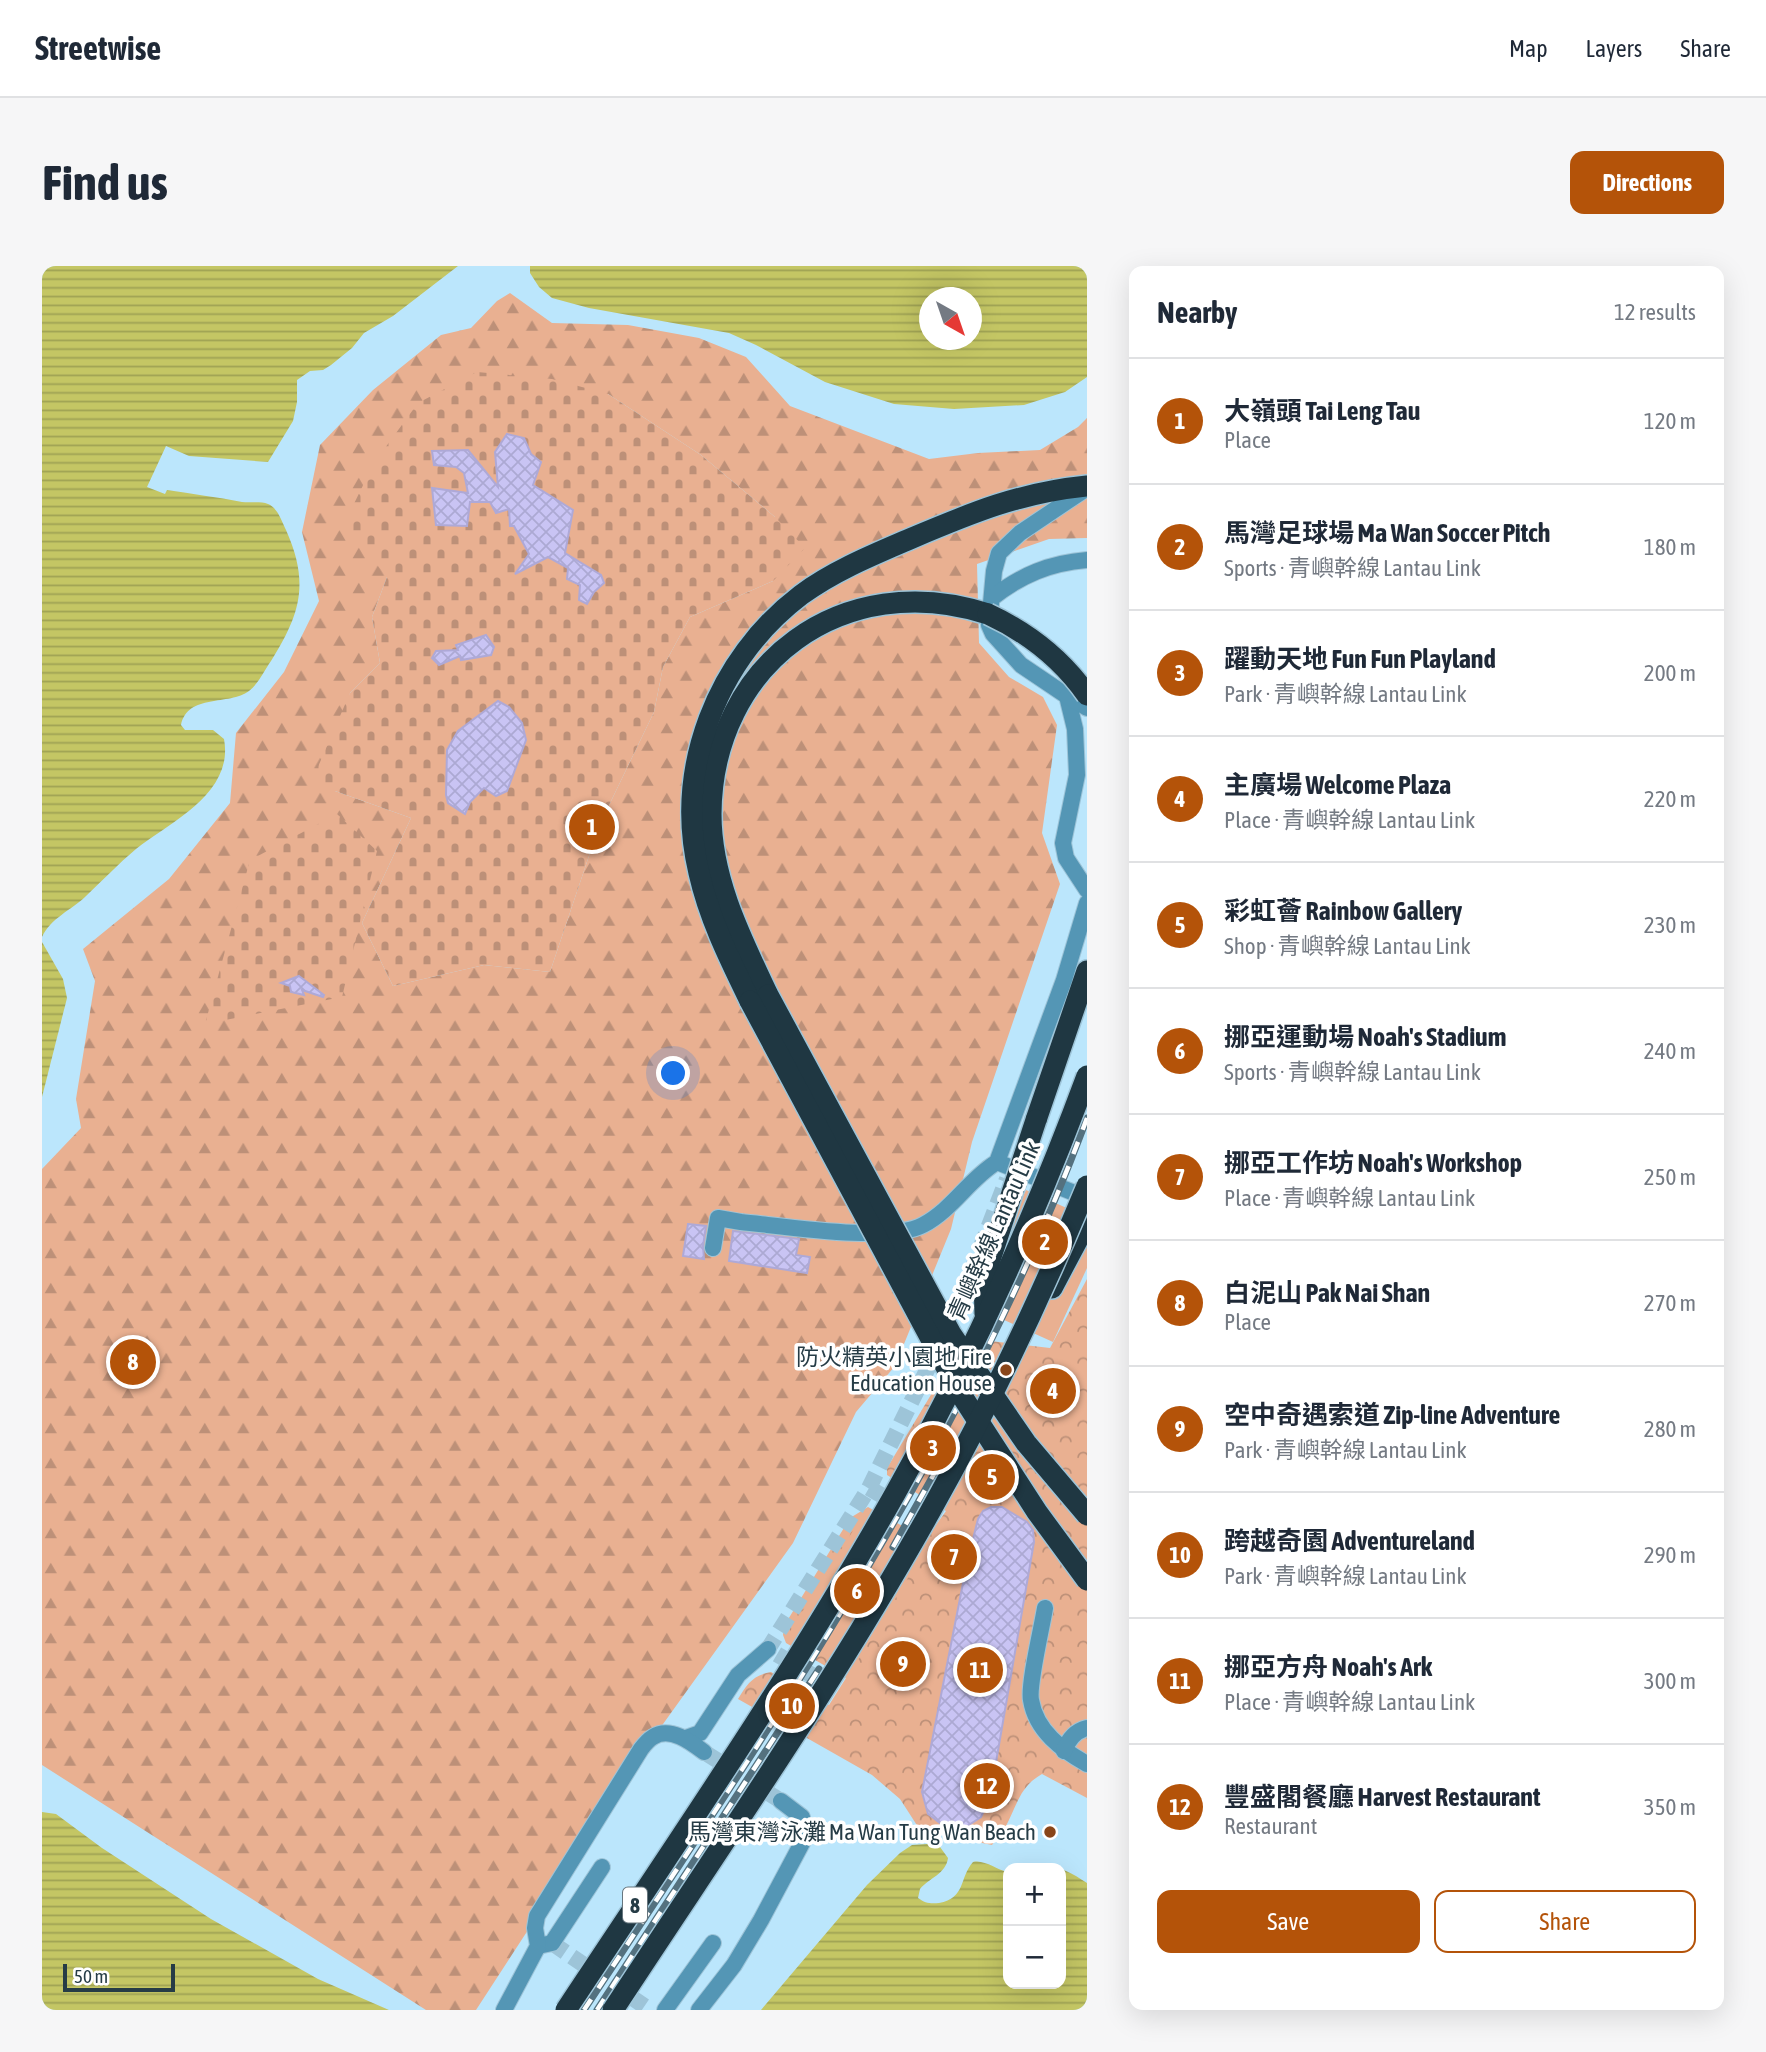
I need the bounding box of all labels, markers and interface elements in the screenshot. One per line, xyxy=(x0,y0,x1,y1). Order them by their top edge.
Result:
text: Streetwise xyxy=(35,29,161,67)
text: Map xyxy=(1509,35,1548,62)
text: Layers xyxy=(1586,35,1642,62)
text: Share xyxy=(1680,35,1731,62)
button: Directions xyxy=(1570,151,1724,214)
text: Find us xyxy=(42,154,168,210)
north arrow xyxy=(919,287,982,350)
text: Nearby xyxy=(1157,295,1237,329)
text: 12 results xyxy=(1614,299,1696,325)
text: 大嶺頭 Tai Leng Tau xyxy=(1224,396,1420,426)
text: 1 xyxy=(1175,408,1185,434)
text: 120 m xyxy=(1644,408,1696,434)
text: Place xyxy=(1224,427,1271,453)
text: 馬灣足球場 Ma Wan Soccer Pitch xyxy=(1224,518,1550,548)
text: 2 xyxy=(1175,534,1185,560)
text: 180 m xyxy=(1644,534,1696,560)
text: Sports · 青嶼幹線 Lantau Link xyxy=(1224,555,1481,581)
text: 躍動天地 Fun Fun Playland xyxy=(1224,644,1496,674)
text: 3 xyxy=(1175,660,1185,686)
text: 200 m xyxy=(1644,660,1696,686)
text: Park · 青嶼幹線 Lantau Link xyxy=(1224,681,1467,707)
text: 主廣場 Welcome Plaza xyxy=(1224,770,1451,800)
text: 4 xyxy=(1175,786,1185,812)
text: 220 m xyxy=(1644,786,1696,812)
pin: 1 xyxy=(569,801,615,853)
text: Place · 青嶼幹線 Lantau Link xyxy=(1224,807,1475,833)
text: 彩虹薈 Rainbow Gallery xyxy=(1224,896,1462,926)
text: 5 xyxy=(1175,912,1185,938)
text: 230 m xyxy=(1644,912,1696,938)
text: Shop · 青嶼幹線 Lantau Link xyxy=(1224,933,1471,959)
text: 挪亞運動場 Noah's Stadium xyxy=(1224,1022,1506,1052)
text: 6 xyxy=(1175,1038,1185,1064)
text: 240 m xyxy=(1644,1038,1696,1064)
your location xyxy=(656,1056,690,1090)
text: Sports · 青嶼幹線 Lantau Link xyxy=(1224,1059,1481,1085)
street label: 青嶼幹線 Lantau Link xyxy=(943,1138,1045,1324)
text: 挪亞工作坊 Noah's Workshop xyxy=(1224,1148,1522,1178)
text: 7 xyxy=(1175,1164,1185,1190)
text: 250 m xyxy=(1644,1164,1696,1190)
text: Place · 青嶼幹線 Lantau Link xyxy=(1224,1185,1475,1211)
pin: 2 xyxy=(1022,1216,1068,1268)
text: 白泥山 Pak Nai Shan xyxy=(1224,1278,1430,1308)
text: 8 xyxy=(1175,1290,1185,1316)
text: 270 m xyxy=(1644,1290,1696,1316)
text: Place xyxy=(1224,1309,1271,1335)
pin: 8 xyxy=(110,1336,156,1388)
place label: 防火精英小園地 Fire Education House xyxy=(796,1344,992,1396)
marker: 防火精英小園地 Fire Education House xyxy=(998,1362,1014,1378)
pin: 4 xyxy=(1030,1365,1076,1417)
text: 空中奇遇索道 Zip-line Adventure xyxy=(1224,1400,1560,1430)
text: 9 xyxy=(1175,1416,1185,1442)
text: 280 m xyxy=(1644,1416,1696,1442)
pin: 3 xyxy=(910,1422,956,1474)
text: Park · 青嶼幹線 Lantau Link xyxy=(1224,1437,1467,1463)
pin: 5 xyxy=(969,1451,1015,1503)
text: 跨越奇園 Adventureland xyxy=(1224,1526,1475,1556)
pin: 7 xyxy=(931,1531,977,1583)
text: 10 xyxy=(1169,1542,1191,1568)
text: 290 m xyxy=(1644,1542,1696,1568)
text: Park · 青嶼幹線 Lantau Link xyxy=(1224,1563,1467,1589)
pin: 6 xyxy=(834,1565,880,1617)
pin: 9 xyxy=(880,1638,926,1690)
pin: 11 xyxy=(957,1644,1003,1696)
text: 挪亞方舟 Noah's Ark xyxy=(1224,1652,1432,1682)
text: 11 xyxy=(1169,1668,1191,1694)
text: 300 m xyxy=(1644,1668,1696,1694)
pin: 10 xyxy=(769,1680,815,1732)
text: Place · 青嶼幹線 Lantau Link xyxy=(1224,1689,1475,1715)
pin: 12 xyxy=(964,1760,1010,1812)
text: 豐盛閣餐廳 Harvest Restaurant xyxy=(1224,1782,1540,1812)
text: 12 xyxy=(1169,1794,1191,1820)
text: 350 m xyxy=(1644,1794,1696,1820)
text: Restaurant xyxy=(1224,1813,1317,1839)
place label: 馬灣東灣泳灘 Ma Wan Tung Wan Beach xyxy=(688,1819,1036,1845)
marker: 馬灣東灣泳灘 Ma Wan Tung Wan Beach xyxy=(1042,1824,1058,1840)
map controls xyxy=(1003,1863,1066,1989)
button: + xyxy=(1003,1863,1066,1926)
road number: 8 xyxy=(623,1888,647,1922)
button: Save xyxy=(1157,1890,1420,1953)
button: Share xyxy=(1434,1890,1696,1953)
button: − xyxy=(1003,1926,1066,1989)
scale bar xyxy=(63,1961,175,1993)
text: 50 m xyxy=(74,1965,108,1987)

